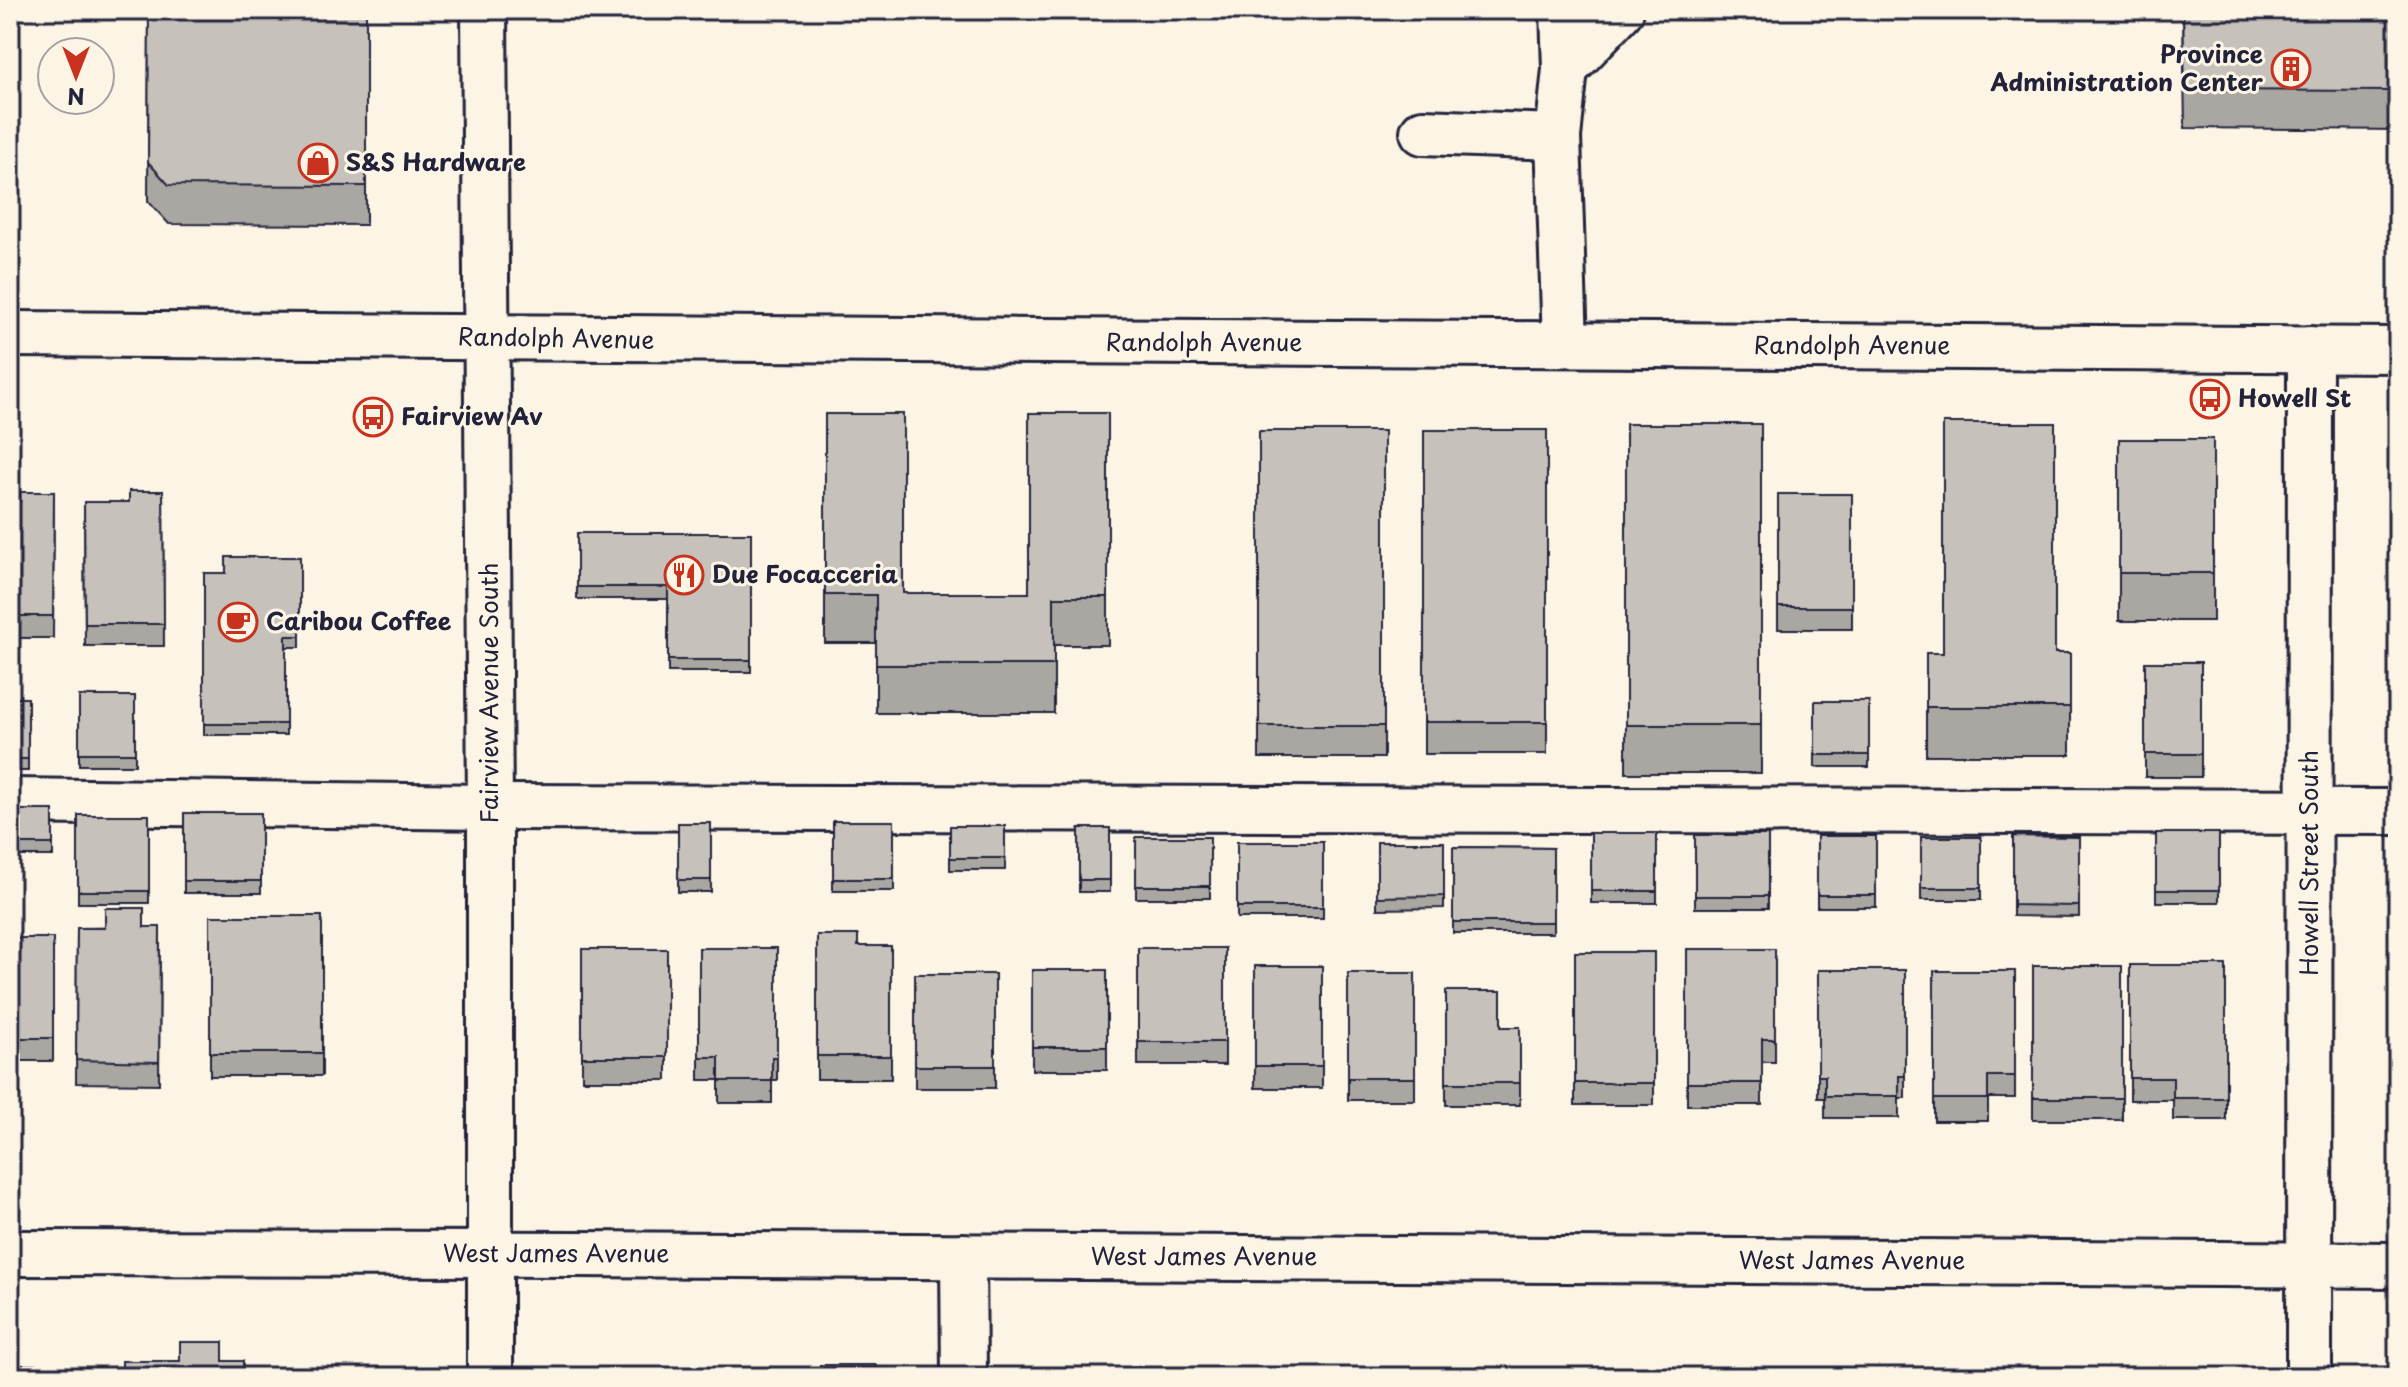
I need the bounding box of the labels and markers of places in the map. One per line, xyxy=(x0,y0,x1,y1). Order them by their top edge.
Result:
place label: Province Administration Center xyxy=(1989,35,2264,99)
building icon: Province Administration Center xyxy=(2270,48,2312,90)
shop icon: S&S Hardware xyxy=(297,142,339,184)
place label: S&S Hardware xyxy=(346,143,526,179)
bus stop icon: Howell St xyxy=(2189,378,2231,420)
place label: Howell St xyxy=(2238,379,2351,415)
bus stop icon: Fairview Av xyxy=(352,396,394,438)
place label: Fairview Av xyxy=(401,397,543,433)
restaurant icon: Due Focacceria xyxy=(663,554,705,596)
place label: Due Focacceria xyxy=(712,555,898,591)
cafe icon: Caribou Coffee xyxy=(217,601,259,643)
place label: Caribou Coffee xyxy=(266,602,452,638)

